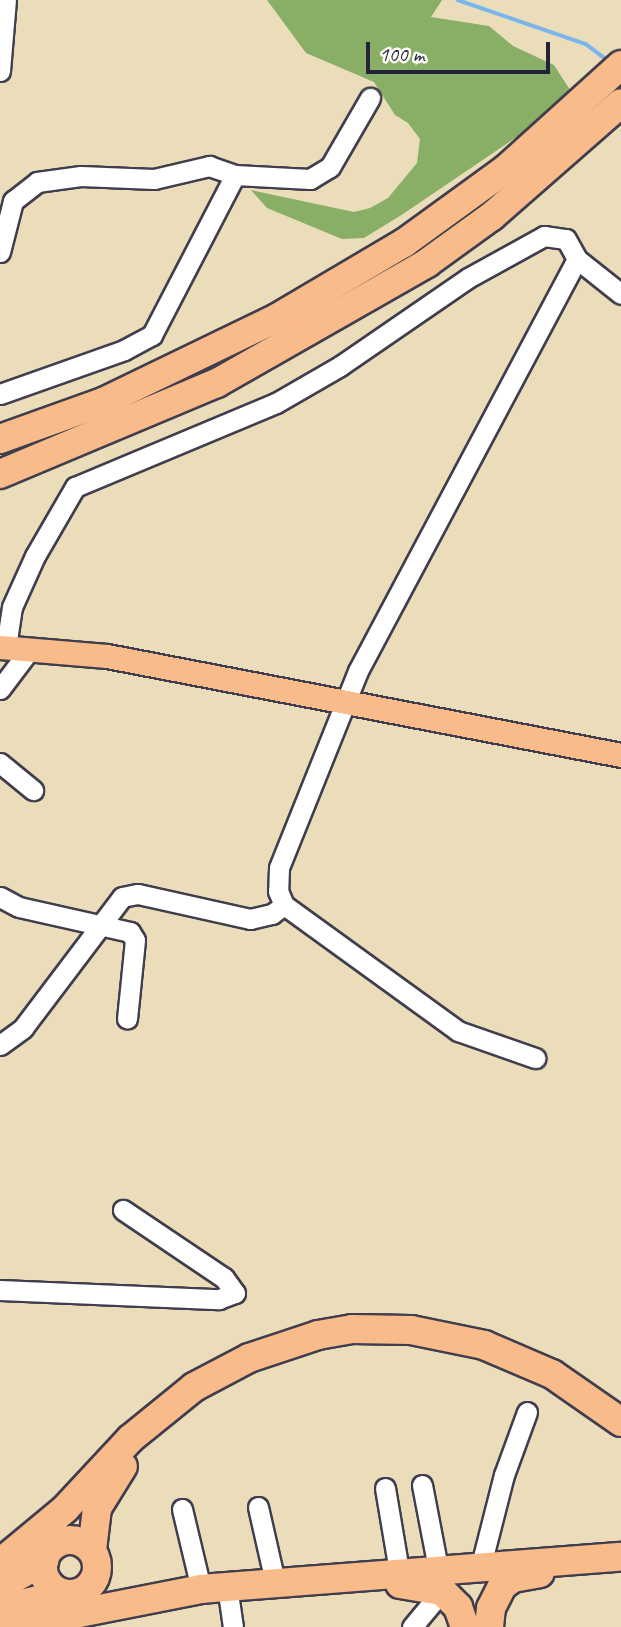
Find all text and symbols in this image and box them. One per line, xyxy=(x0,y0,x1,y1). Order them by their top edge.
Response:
scale bar xyxy=(369,28,553,72)
text: 100 m xyxy=(379,41,424,67)

